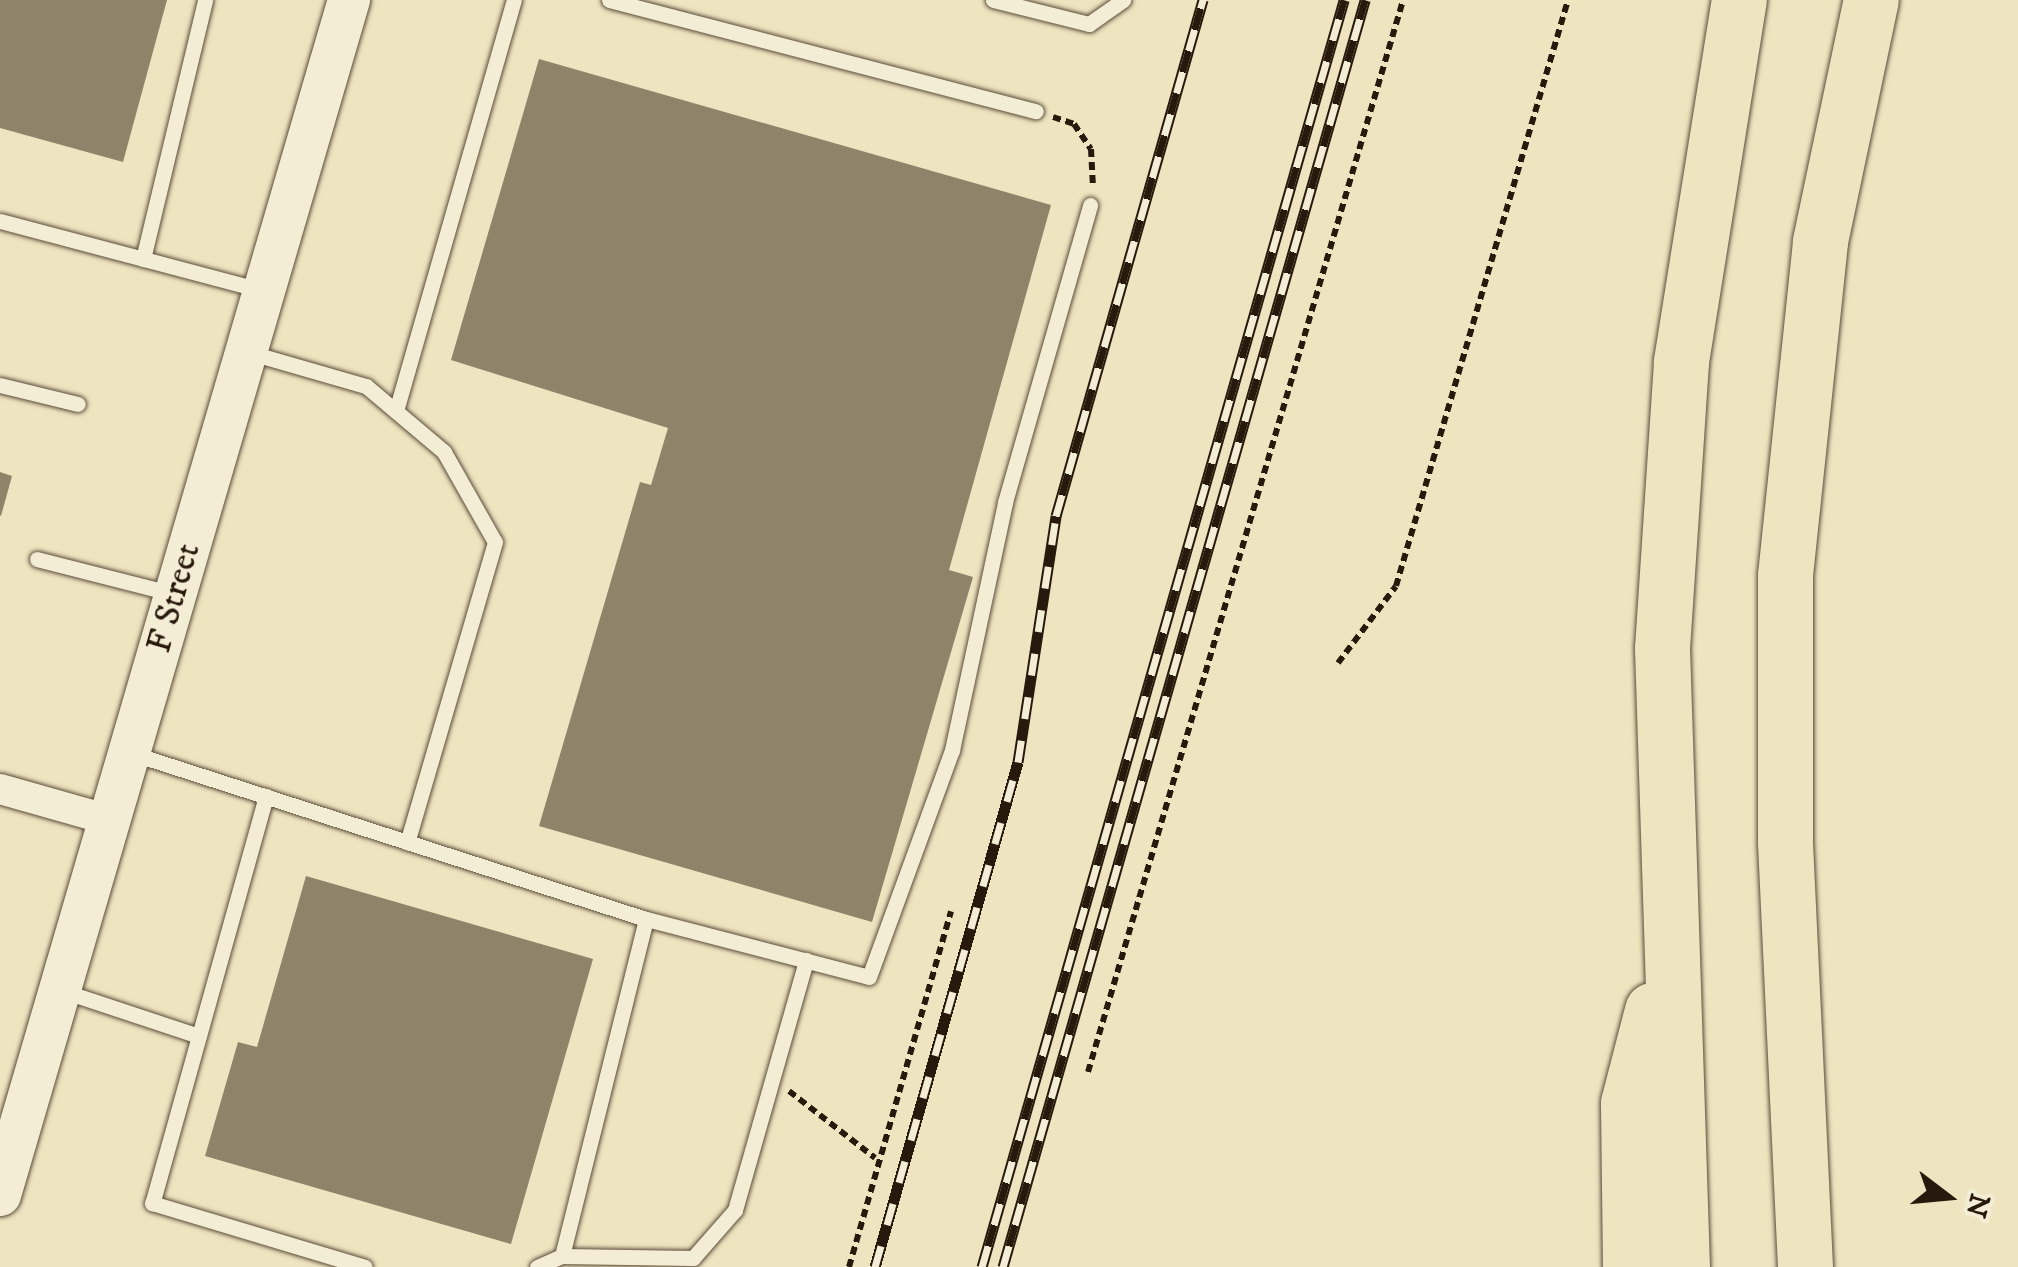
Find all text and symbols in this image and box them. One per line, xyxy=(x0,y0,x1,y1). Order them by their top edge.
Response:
street label: F Street xyxy=(138,539,210,657)
north arrow xyxy=(1898,1147,1998,1247)
text: N xyxy=(1957,1190,1997,1221)

